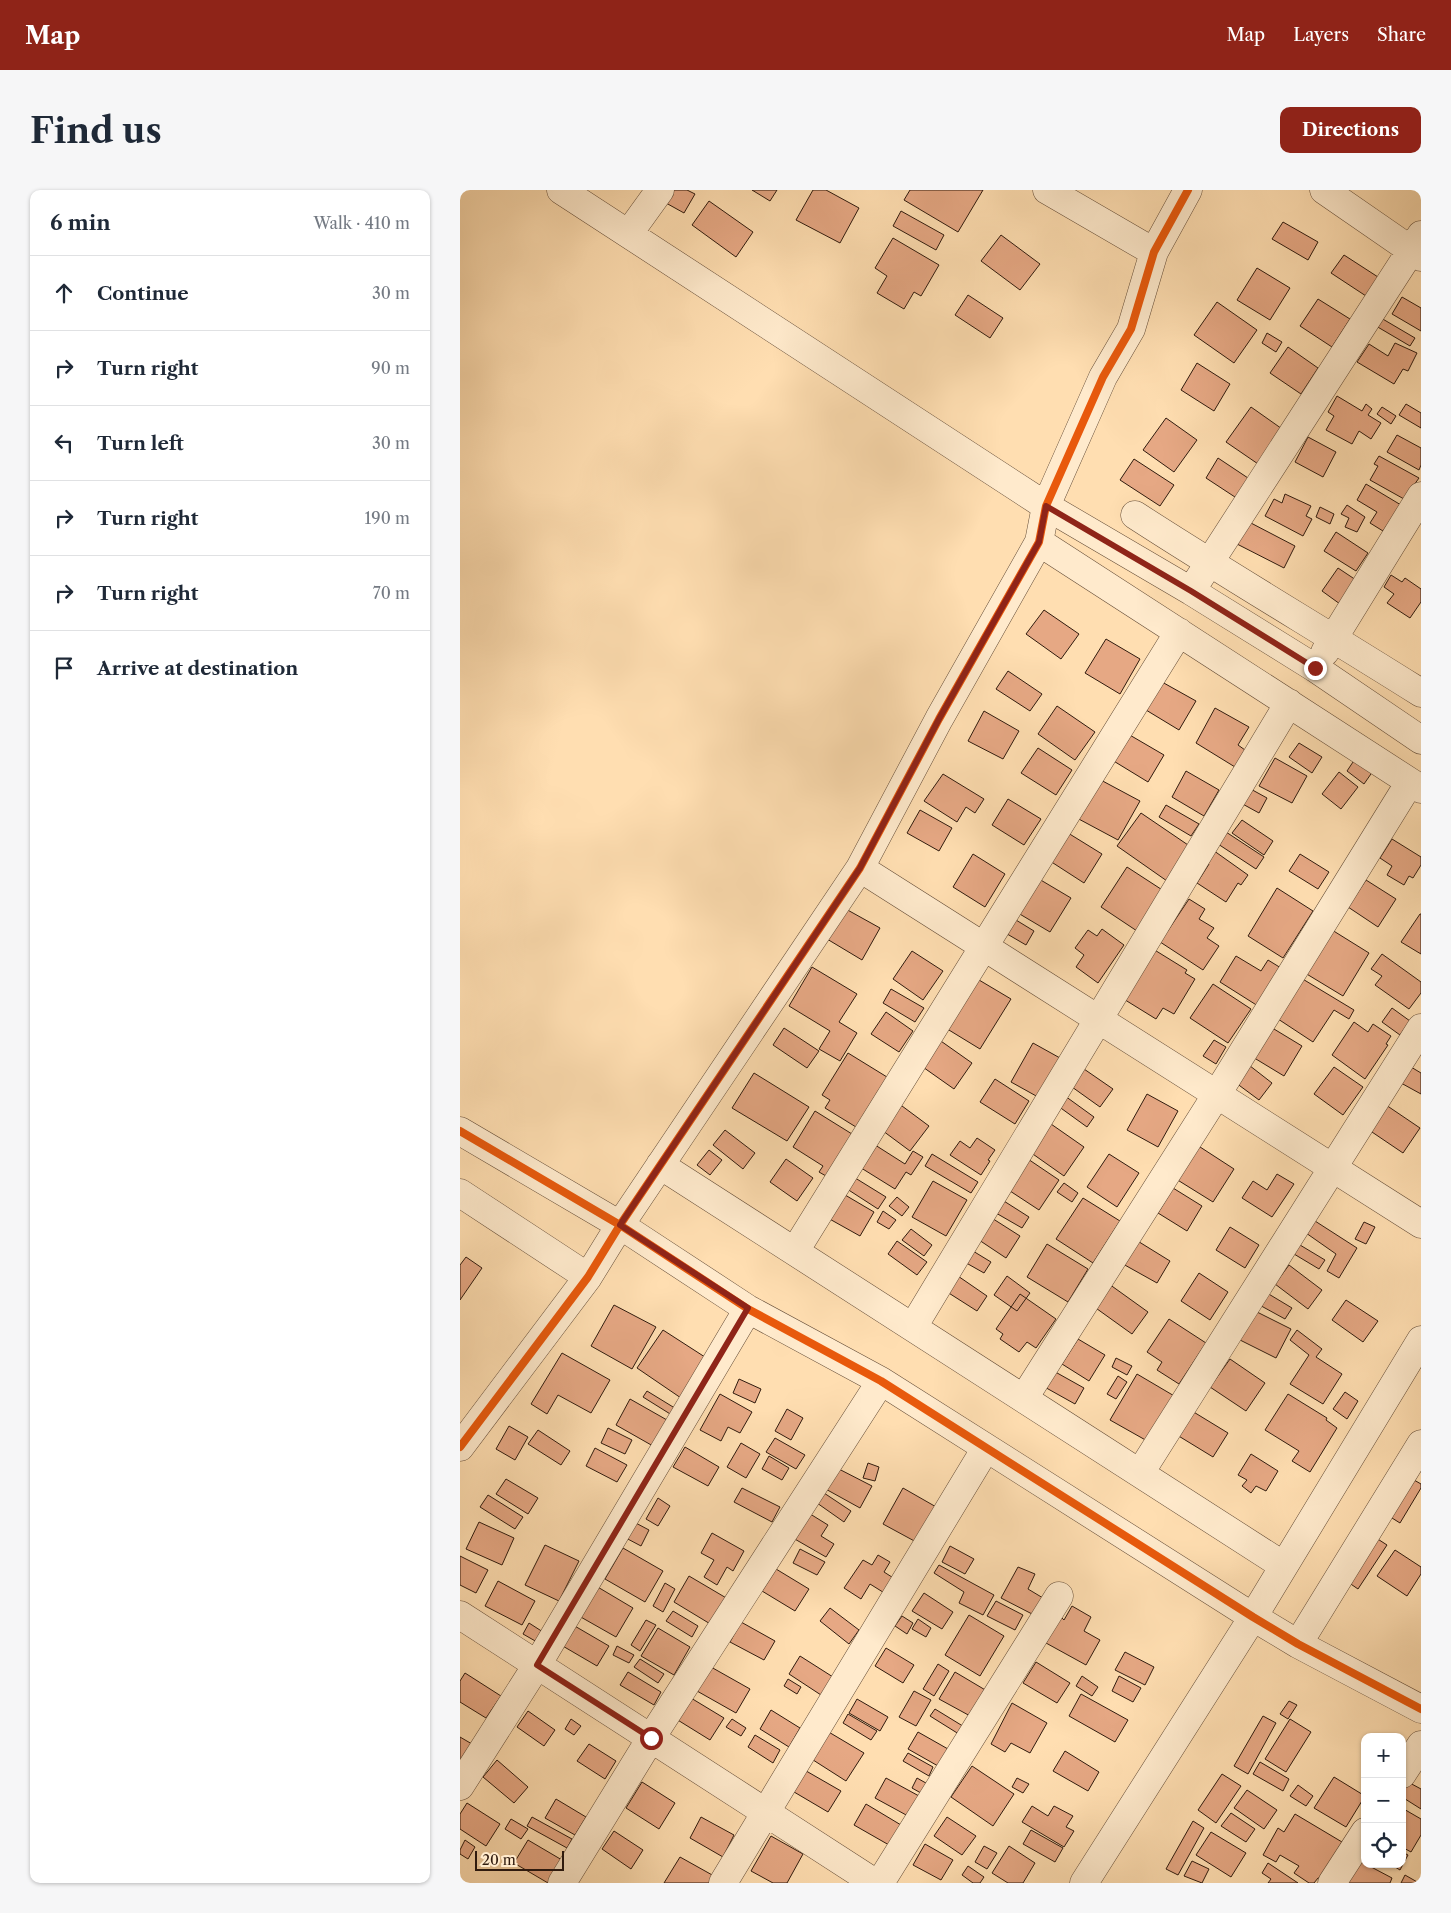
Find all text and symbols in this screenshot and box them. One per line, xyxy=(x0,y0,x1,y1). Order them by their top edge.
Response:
text: Map xyxy=(25,21,80,50)
text: Map xyxy=(1227,24,1265,46)
text: Layers xyxy=(1293,24,1349,46)
text: Share xyxy=(1377,24,1426,46)
button: Directions xyxy=(1280,107,1421,153)
text: Find us xyxy=(30,109,162,152)
text: 6 min xyxy=(50,210,111,235)
text: Walk · 410 m xyxy=(313,213,410,233)
icon: ahead xyxy=(50,279,78,307)
text: Continue xyxy=(97,282,189,305)
text: 30 m xyxy=(372,283,410,303)
icon: right xyxy=(50,354,78,382)
text: Turn right xyxy=(97,357,198,380)
text: 90 m xyxy=(371,358,410,378)
icon: left xyxy=(50,429,78,457)
text: Turn left xyxy=(97,432,184,455)
text: 30 m xyxy=(372,433,410,453)
icon: right xyxy=(50,504,78,532)
text: Turn right xyxy=(97,507,198,530)
text: 190 m xyxy=(365,508,410,528)
icon: right xyxy=(50,579,78,607)
text: Turn right xyxy=(97,582,198,605)
text: 70 m xyxy=(373,583,410,603)
icon: arrive xyxy=(50,654,78,682)
text: Arrive at destination xyxy=(97,657,298,680)
route end xyxy=(1304,657,1327,680)
route start xyxy=(640,1727,663,1750)
map controls xyxy=(1361,1733,1406,1868)
button: + xyxy=(1361,1733,1406,1778)
button: − xyxy=(1361,1778,1406,1823)
button: locate xyxy=(1361,1823,1406,1868)
scale bar xyxy=(475,1848,564,1871)
text: 20 m xyxy=(482,1851,516,1869)

